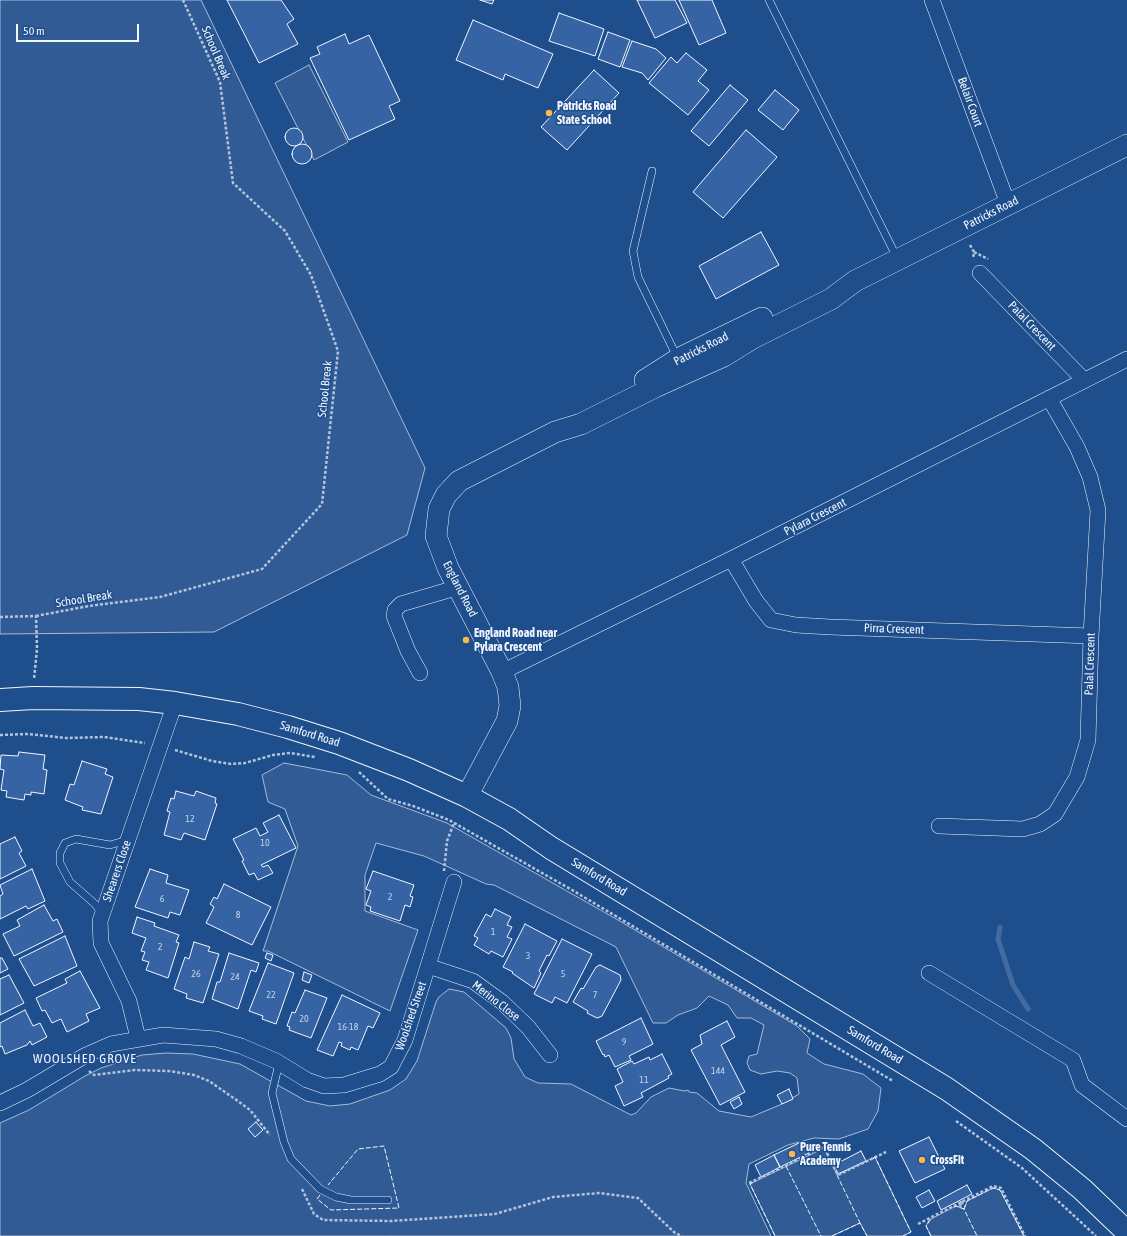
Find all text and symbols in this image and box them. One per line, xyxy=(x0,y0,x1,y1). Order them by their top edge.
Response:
scale bar xyxy=(18,16,141,42)
text: 50 m xyxy=(23,24,45,38)
street label: School Break xyxy=(198,24,234,82)
street label: Belair Court xyxy=(954,75,986,129)
place label: Patricks Road State School xyxy=(557,99,616,127)
marker: Patricks Road State School xyxy=(544,108,554,118)
street label: Patricks Road xyxy=(961,193,1021,233)
street label: Palal Crescent xyxy=(1005,298,1059,354)
street label: Patricks Road xyxy=(671,329,731,369)
street label: School Break xyxy=(315,360,335,418)
street label: Pylara Crescent xyxy=(781,495,849,539)
street label: England Road xyxy=(440,559,480,619)
street label: School Break xyxy=(55,587,113,611)
street label: Pirra Crescent xyxy=(864,621,924,637)
place label: England Road near Pylara Crescent xyxy=(474,626,557,654)
street label: Palal Crescent xyxy=(1082,632,1098,696)
marker: England Road near Pylara Crescent xyxy=(461,635,471,645)
street label: Samford Road xyxy=(278,718,342,750)
house number: 12 xyxy=(185,813,195,825)
house number: 10 xyxy=(260,837,270,849)
street label: Shearers Close xyxy=(100,838,134,904)
street label: Samford Road xyxy=(569,855,629,899)
house number: 2 xyxy=(388,891,392,903)
house number: 6 xyxy=(160,893,164,905)
house number: 8 xyxy=(236,909,240,921)
house number: 1 xyxy=(491,926,495,938)
house number: 2 xyxy=(158,941,162,953)
house number: 3 xyxy=(526,950,530,962)
house number: 26 xyxy=(191,968,201,980)
house number: 5 xyxy=(561,968,565,980)
house number: 24 xyxy=(230,971,240,983)
street label: Merino Close xyxy=(469,978,523,1024)
street label: Woolshed Street xyxy=(392,980,430,1052)
house number: 22 xyxy=(266,989,276,1001)
house number: 7 xyxy=(593,989,597,1001)
house number: 20 xyxy=(299,1013,309,1025)
house number: 16-18 xyxy=(338,1021,358,1033)
street label: Samford Road xyxy=(845,1023,905,1067)
house number: 9 xyxy=(622,1036,626,1048)
district label: WOOLSHED GROVE xyxy=(33,1051,137,1067)
house number: 144 xyxy=(711,1065,725,1077)
house number: 11 xyxy=(639,1074,649,1086)
place label: Pure Tennis Academy xyxy=(800,1140,851,1168)
marker: Pure Tennis Academy xyxy=(787,1149,797,1159)
place label: CrossFit xyxy=(930,1153,964,1167)
marker: CrossFit xyxy=(917,1155,927,1165)

